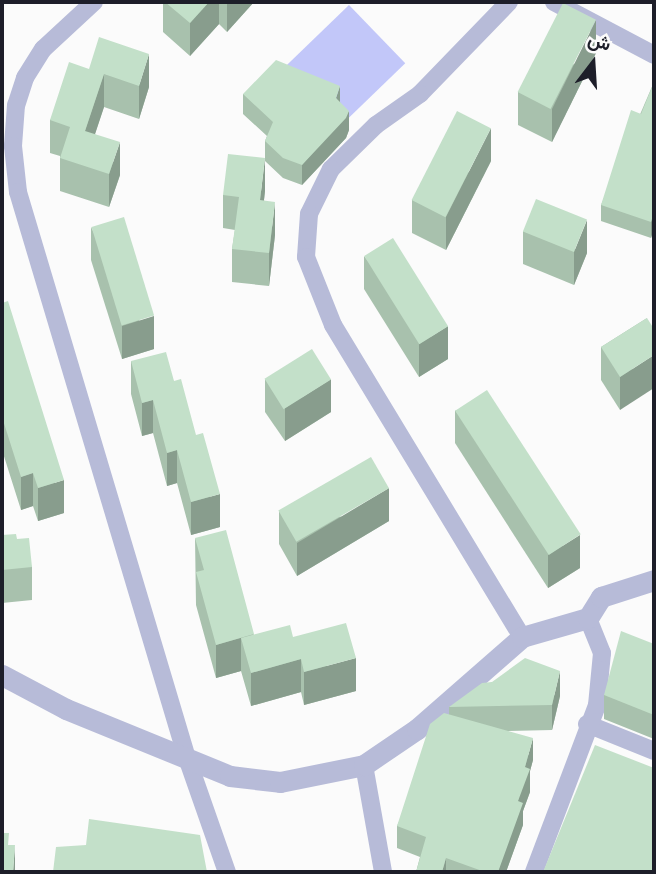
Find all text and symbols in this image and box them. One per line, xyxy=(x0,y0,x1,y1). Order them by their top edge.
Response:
text: ش xyxy=(584,26,614,59)
north arrow xyxy=(558,28,628,98)

